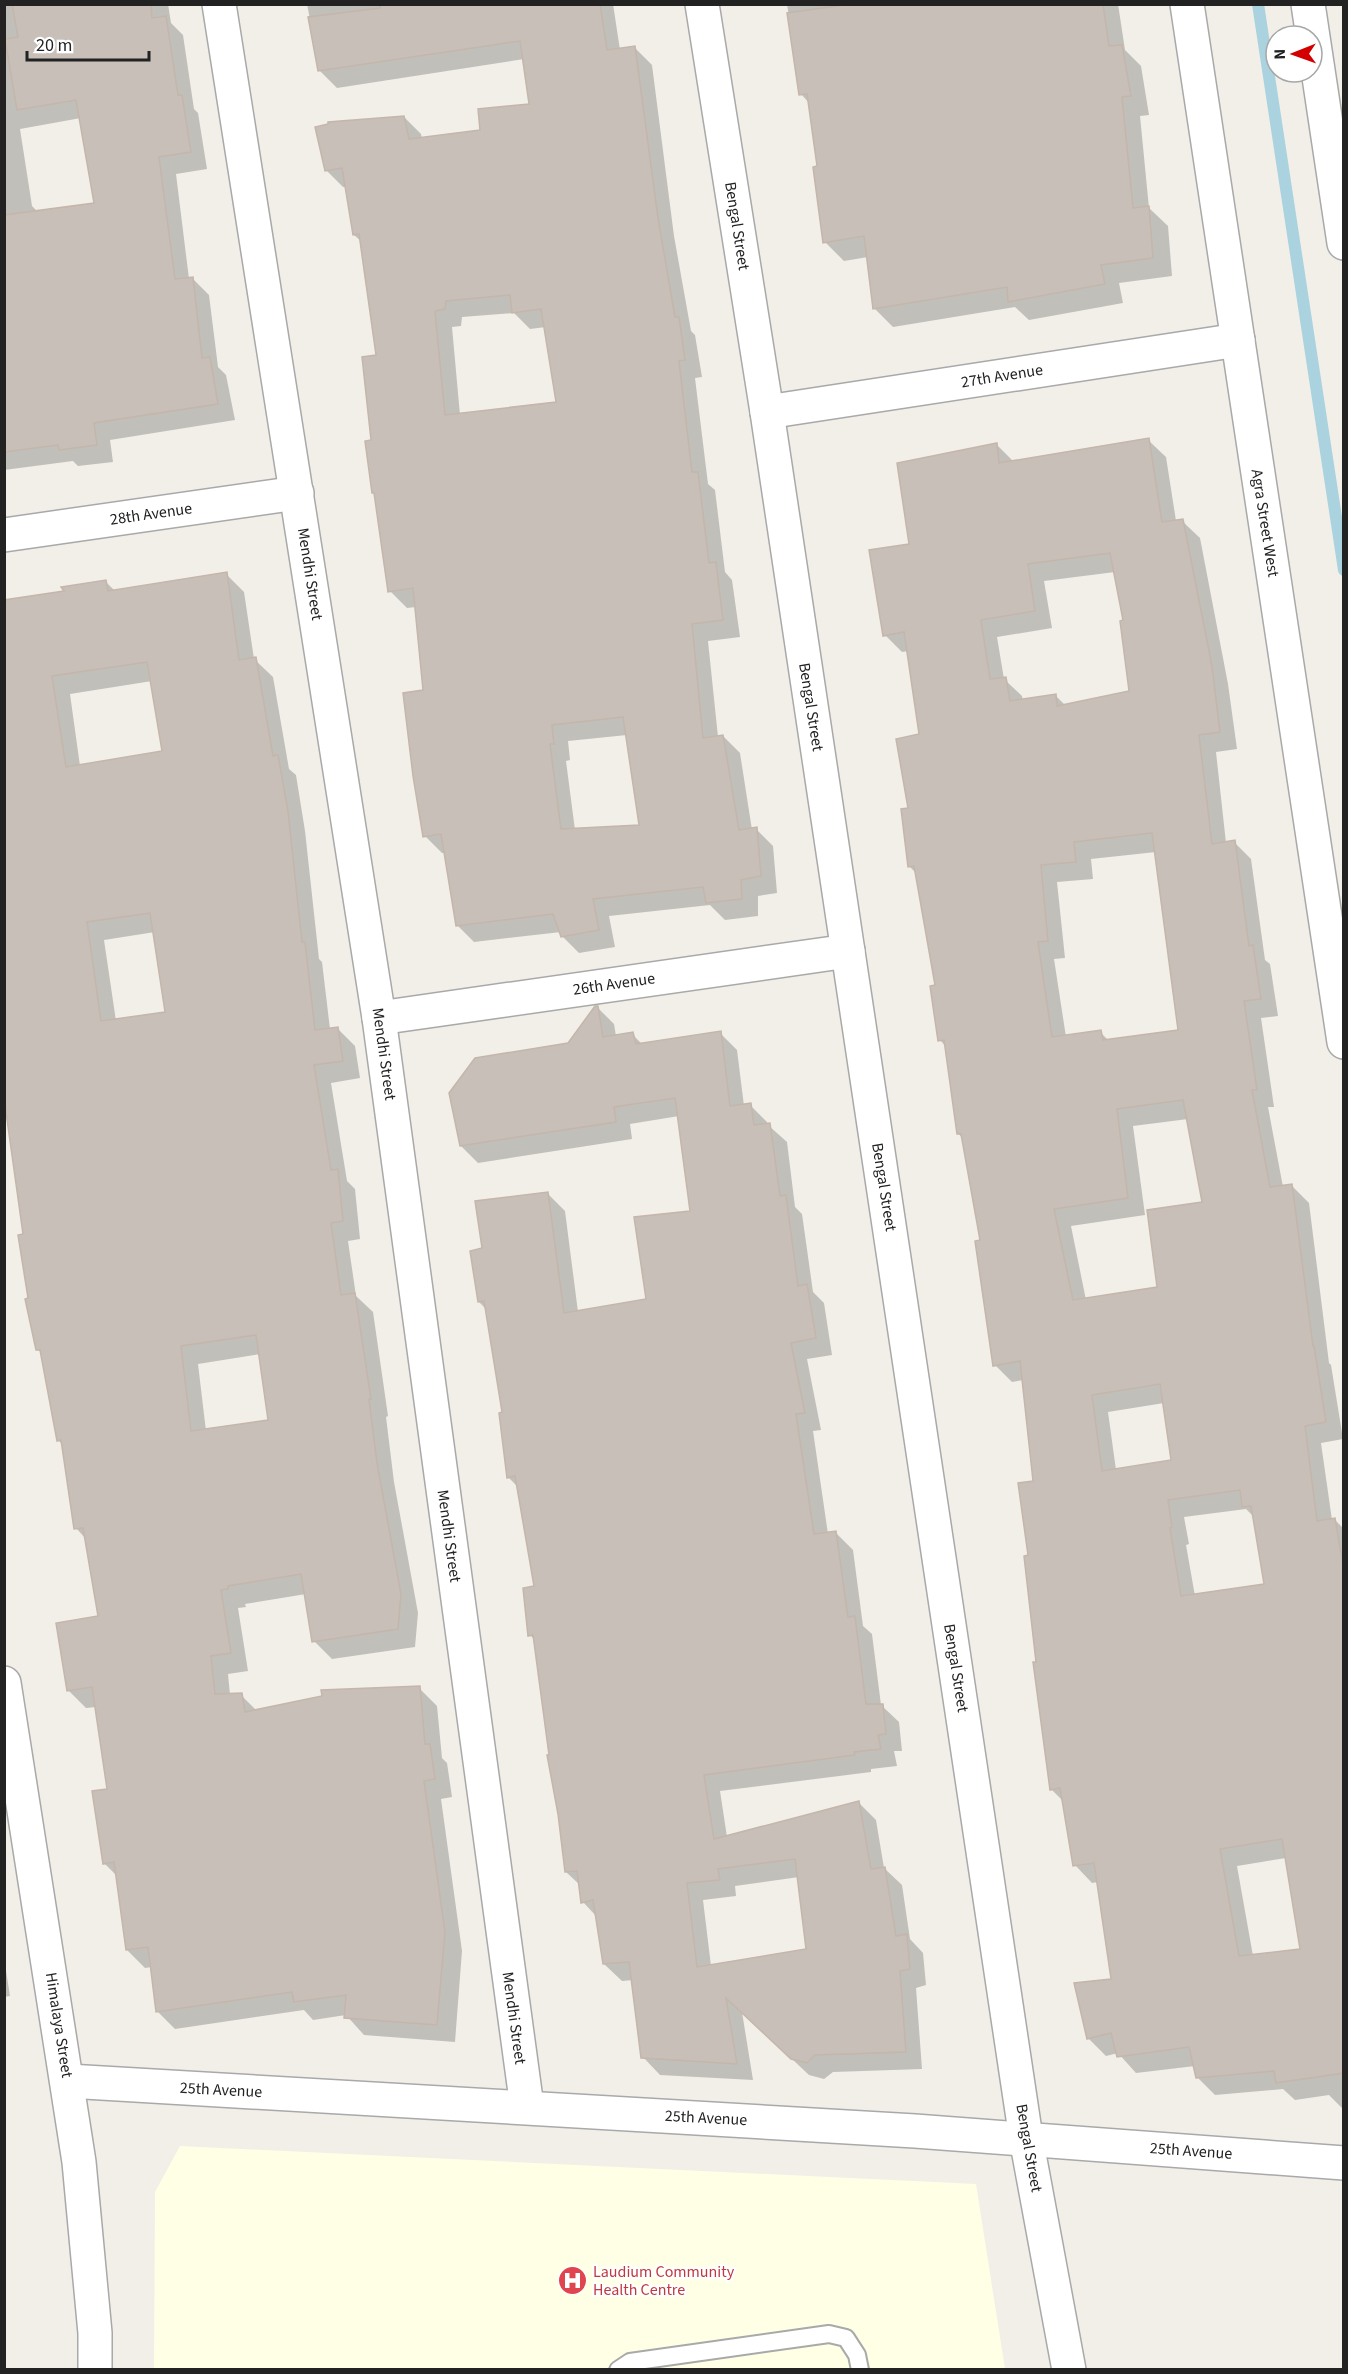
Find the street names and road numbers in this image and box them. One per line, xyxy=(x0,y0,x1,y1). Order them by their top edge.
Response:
street label: Bengal Street xyxy=(719,180,755,272)
street label: 27th Avenue xyxy=(960,359,1045,393)
street label: Agra Street West xyxy=(1246,468,1284,579)
street label: 28th Avenue xyxy=(109,497,193,531)
street label: Mendhi Street xyxy=(292,526,328,622)
street label: Bengal Street xyxy=(793,661,829,753)
street label: 26th Avenue xyxy=(572,967,656,1001)
street label: Mendhi Street xyxy=(367,1006,401,1102)
street label: Bengal Street xyxy=(866,1141,902,1233)
street label: Mendhi Street xyxy=(432,1488,466,1584)
street label: Bengal Street xyxy=(938,1622,974,1714)
street label: Mendhi Street xyxy=(497,1970,531,2066)
street label: Himalaya Street xyxy=(40,1971,78,2080)
street label: 25th Avenue xyxy=(179,2077,263,2103)
street label: Bengal Street xyxy=(1010,2102,1048,2194)
street label: 25th Avenue xyxy=(664,2105,748,2131)
street label: 25th Avenue xyxy=(1149,2137,1233,2165)

